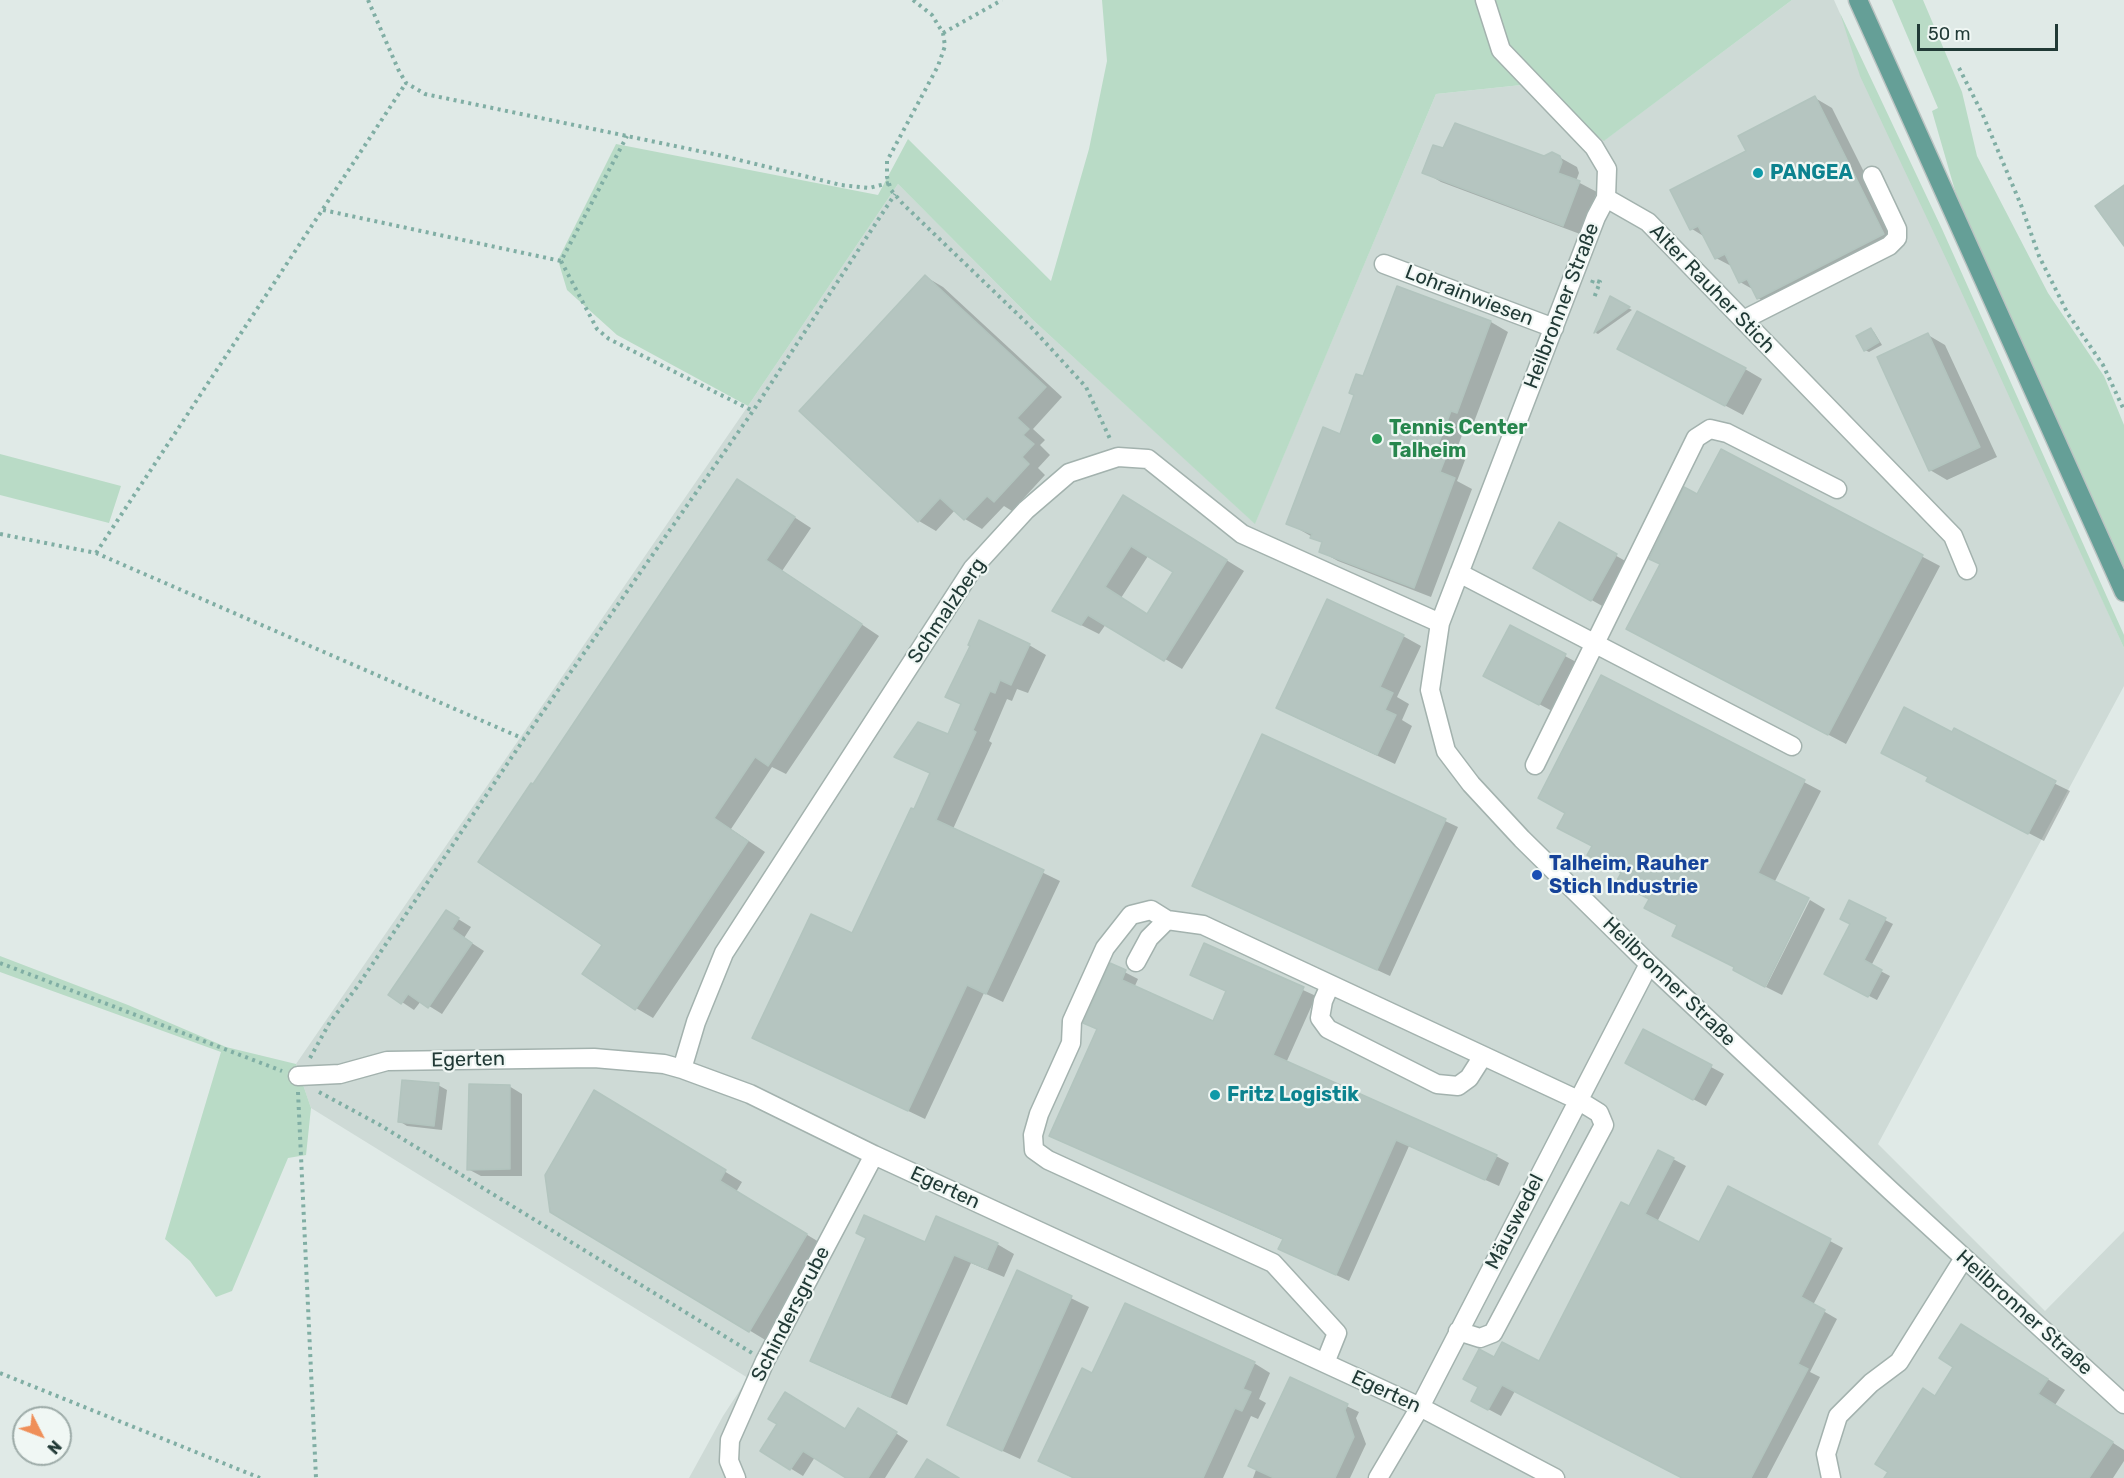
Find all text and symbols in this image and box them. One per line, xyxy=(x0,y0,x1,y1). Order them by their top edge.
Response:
scale bar xyxy=(1920,12,2061,50)
text: 50 m xyxy=(1928,23,1971,45)
place label: PANGEA xyxy=(1770,161,1853,185)
marker: PANGEA xyxy=(1751,166,1765,180)
street label: Alter Rauher Stich xyxy=(1644,219,1780,359)
street label: Heilbronner Straße xyxy=(1519,220,1605,392)
street label: Lohrainwiesen xyxy=(1401,260,1537,332)
place label: Tennis Center Talheim xyxy=(1389,416,1527,463)
marker: Tennis Center Talheim xyxy=(1370,432,1384,446)
street label: Schmalzberg xyxy=(903,554,991,668)
place label: Talheim, Rauher Stich Industrie xyxy=(1549,852,1708,899)
marker: Talheim, Rauher Stich Industrie xyxy=(1530,868,1544,882)
street label: Heilbronner Straße xyxy=(1597,912,1741,1052)
street label: Egerten xyxy=(431,1047,505,1073)
place label: Fritz Logistik xyxy=(1227,1083,1359,1107)
marker: Fritz Logistik xyxy=(1208,1088,1222,1102)
street label: Egerten xyxy=(906,1162,984,1214)
street label: Mäuswedel xyxy=(1481,1170,1549,1274)
street label: Schindersgrube xyxy=(747,1243,835,1385)
street label: Heilbronner Straße xyxy=(1951,1245,2097,1381)
street label: Egerten xyxy=(1347,1366,1425,1418)
north arrow xyxy=(12,1406,72,1466)
text: N xyxy=(43,1436,65,1458)

